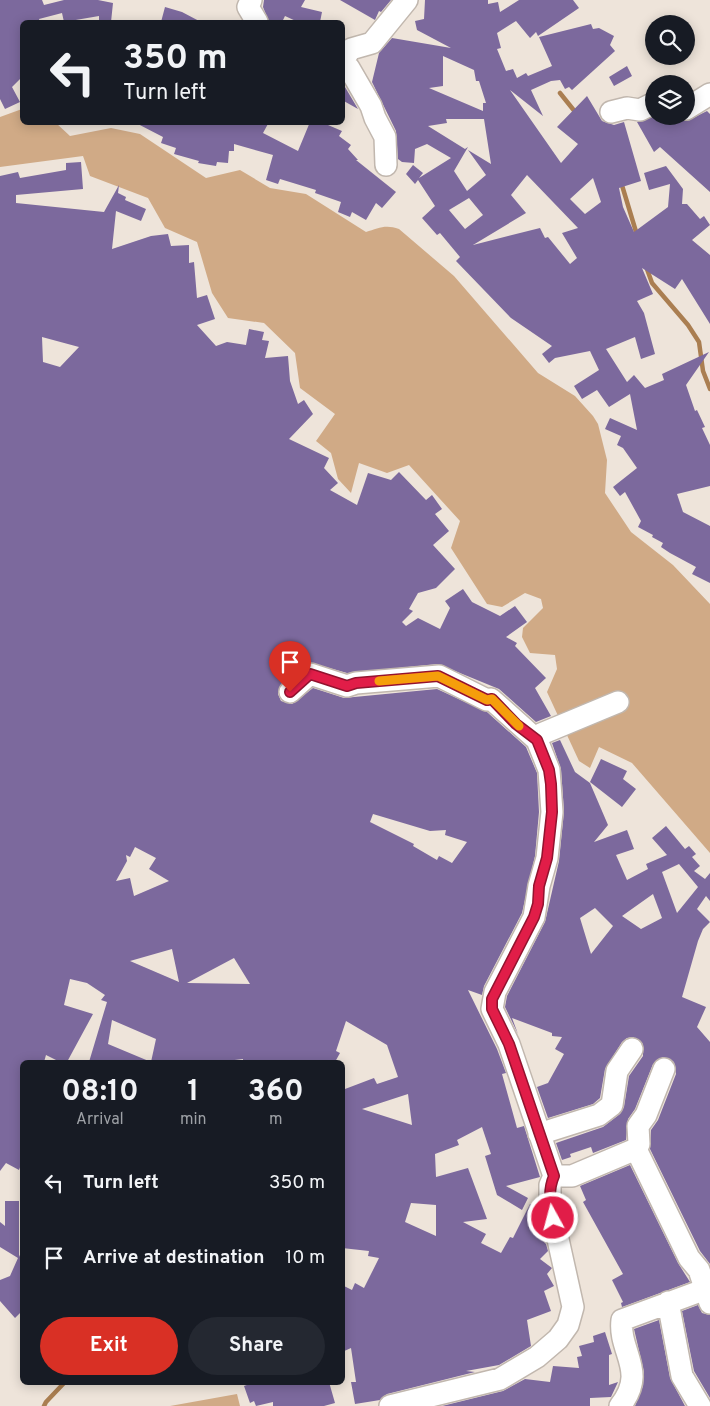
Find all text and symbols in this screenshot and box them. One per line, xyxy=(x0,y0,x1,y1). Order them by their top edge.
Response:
map controls xyxy=(645,15,695,125)
button: search xyxy=(645,15,695,65)
text: 350 m xyxy=(123,37,228,81)
icon: left xyxy=(40,40,105,105)
button: layers xyxy=(645,75,695,125)
text: Turn left xyxy=(123,80,206,107)
pin xyxy=(269,641,311,692)
icon: arrive xyxy=(276,648,304,676)
text: 08:10 xyxy=(61,1074,139,1111)
text: 1 xyxy=(187,1074,199,1111)
text: 360 xyxy=(248,1074,304,1111)
text: Arrival xyxy=(76,1110,124,1130)
text: min xyxy=(180,1110,207,1130)
text: m xyxy=(269,1110,283,1130)
icon: left xyxy=(40,1169,68,1197)
text: Turn left xyxy=(83,1171,159,1195)
text: 350 m xyxy=(269,1171,325,1195)
position arrow xyxy=(526,1191,578,1243)
icon: arrive xyxy=(40,1244,68,1272)
text: Arrive at destination xyxy=(83,1246,264,1270)
text: 10 m xyxy=(285,1246,325,1270)
button: Exit xyxy=(40,1317,178,1375)
button: Share xyxy=(188,1317,325,1375)

